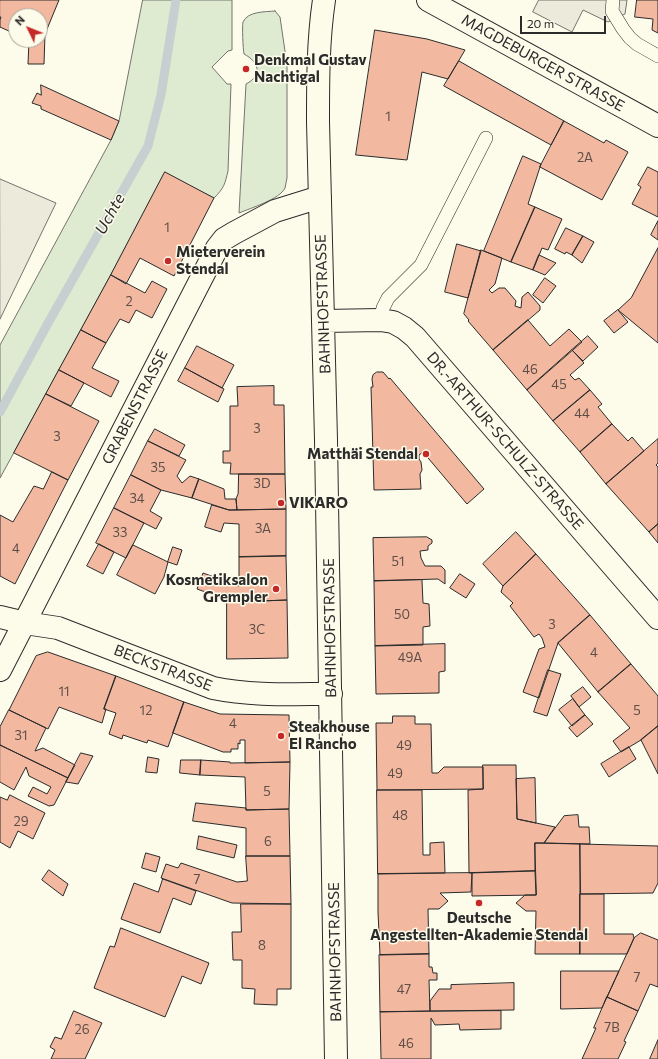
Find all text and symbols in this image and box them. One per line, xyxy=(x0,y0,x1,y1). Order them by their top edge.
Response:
north arrow xyxy=(8,8,48,48)
scale bar xyxy=(522,8,608,34)
street label: MAGDEBURGER STRASSE xyxy=(458,11,628,115)
text: N xyxy=(12,13,27,28)
text: 20 m xyxy=(527,16,554,30)
place label: Denkmal Gustav Nachtigal xyxy=(254,51,367,86)
marker: Denkmal Gustav Nachtigal xyxy=(241,64,251,74)
house number: 1 xyxy=(385,109,391,125)
house number: 2A xyxy=(577,150,593,166)
water label: Uchte xyxy=(91,190,129,238)
house number: 1 xyxy=(164,220,170,236)
street label: BAHNHOFSTRASSE xyxy=(312,234,334,374)
place label: Mieterverein Stendal xyxy=(176,243,265,278)
marker: Mieterverein Stendal xyxy=(163,256,173,266)
house number: 2 xyxy=(125,294,133,310)
street label: GRABENSTRASSE xyxy=(98,347,172,467)
street label: DR.-ARTHUR-SCHULZ-STRASSE xyxy=(423,348,587,534)
house number: 46 xyxy=(522,362,538,378)
house number: 45 xyxy=(551,377,567,393)
house number: 44 xyxy=(574,406,590,422)
house number: 3 xyxy=(253,421,261,437)
house number: 3 xyxy=(53,429,61,445)
place label: Matthäi Stendal xyxy=(307,445,418,463)
marker: Matthäi Stendal xyxy=(421,449,431,459)
house number: 35 xyxy=(151,460,165,476)
house number: 3D xyxy=(254,476,270,492)
house number: 34 xyxy=(129,491,145,507)
place label: VIKARO xyxy=(289,494,348,512)
marker: VIKARO xyxy=(276,498,286,508)
house number: 3A xyxy=(255,521,271,537)
house number: 33 xyxy=(113,525,127,541)
house number: 4 xyxy=(12,541,20,557)
house number: 51 xyxy=(391,554,405,570)
street label: BAHNHOFSTRASSE xyxy=(320,558,340,698)
place label: Kosmetiksalon Grempler xyxy=(166,571,268,606)
marker: Kosmetiksalon Grempler xyxy=(271,584,281,594)
house number: 50 xyxy=(394,607,410,623)
house number: 3 xyxy=(548,617,556,633)
house number: 3C xyxy=(249,622,265,638)
street label: BECKSTRASSE xyxy=(111,641,215,695)
house number: 4 xyxy=(590,645,598,661)
house number: 49A xyxy=(398,650,422,666)
house number: 11 xyxy=(58,684,70,700)
house number: 12 xyxy=(140,703,152,719)
house number: 5 xyxy=(633,703,641,719)
house number: 4 xyxy=(229,716,237,732)
place label: Steakhouse El Rancho xyxy=(289,718,370,753)
house number: 31 xyxy=(15,728,27,744)
marker: Steakhouse El Rancho xyxy=(276,731,286,741)
house number: 49 xyxy=(396,738,412,754)
house number: 49 xyxy=(387,766,403,782)
house number: 5 xyxy=(263,784,271,800)
house number: 48 xyxy=(392,808,408,824)
house number: 29 xyxy=(13,814,29,830)
house number: 6 xyxy=(264,834,272,850)
house number: 7 xyxy=(194,872,200,888)
street label: BAHNHOFSTRASSE xyxy=(325,882,345,1022)
marker: Deutsche Angestellten-Akademie Stendal xyxy=(474,898,484,908)
place label: Deutsche Angestellten-Akademie Stendal xyxy=(370,909,588,944)
house number: 8 xyxy=(258,938,266,954)
house number: 7 xyxy=(634,970,640,986)
house number: 47 xyxy=(397,982,411,998)
house number: 7B xyxy=(604,1020,620,1036)
house number: 26 xyxy=(74,1022,90,1038)
house number: 46 xyxy=(398,1036,414,1052)

